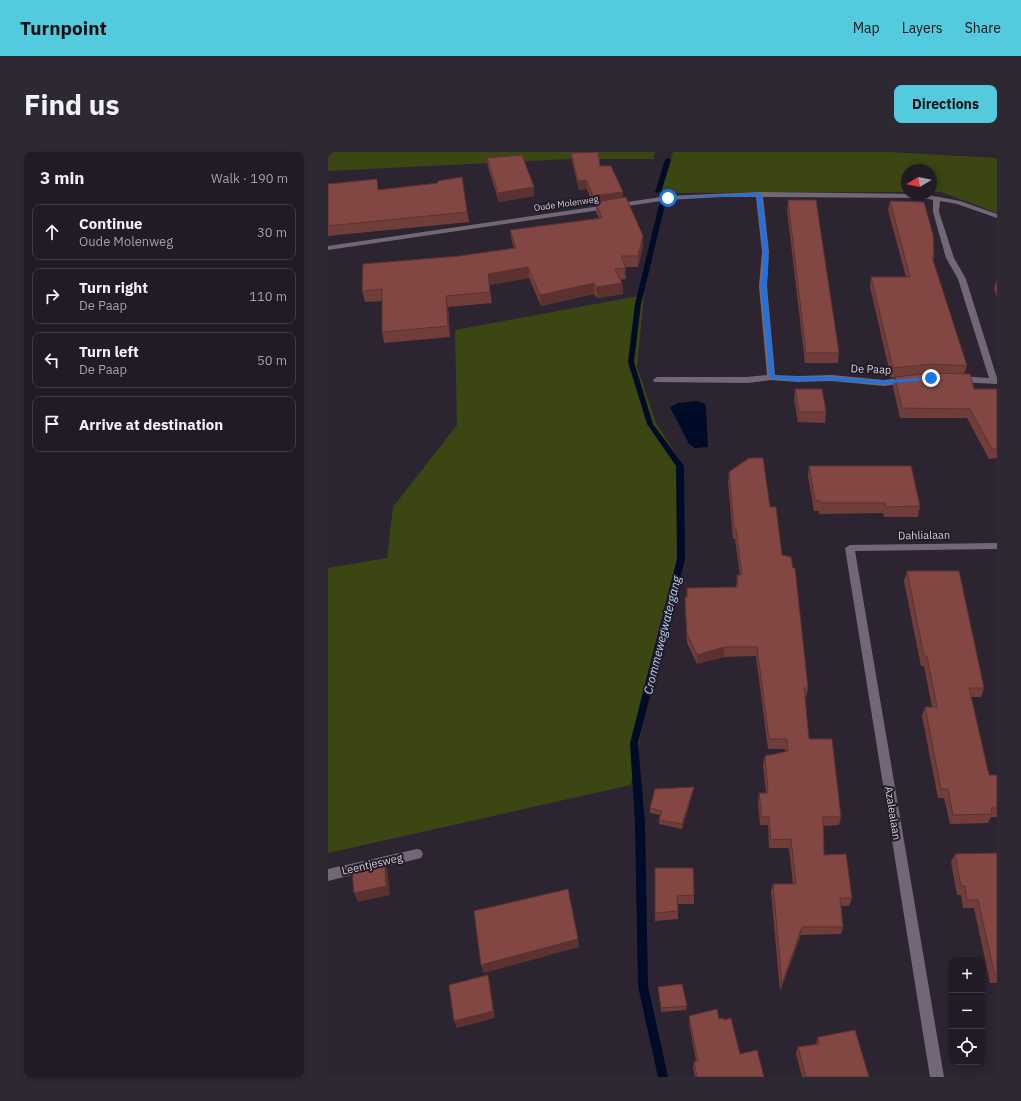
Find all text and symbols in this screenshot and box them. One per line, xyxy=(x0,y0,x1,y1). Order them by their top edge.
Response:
text: Turnpoint xyxy=(20,16,107,40)
text: Map xyxy=(853,19,880,37)
text: Layers xyxy=(902,19,943,37)
text: Share xyxy=(965,19,1001,37)
button: Directions xyxy=(894,85,997,123)
text: Find us xyxy=(24,86,120,123)
north arrow xyxy=(901,164,937,200)
text: 3 min xyxy=(40,167,84,189)
text: Walk · 190 m xyxy=(211,170,288,187)
route start xyxy=(659,189,677,207)
street label: Oude Molenweg xyxy=(533,193,599,213)
text: Continue xyxy=(79,214,143,233)
icon: ahead xyxy=(41,221,63,243)
text: 30 m xyxy=(257,224,287,241)
text: Oude Molenweg xyxy=(79,233,173,250)
text: Turn right xyxy=(79,278,148,297)
icon: right xyxy=(41,285,63,307)
text: 110 m xyxy=(249,288,287,305)
text: De Paap xyxy=(79,297,127,314)
text: Turn left xyxy=(79,342,139,361)
icon: left xyxy=(41,349,63,371)
text: 50 m xyxy=(257,352,287,369)
text: De Paap xyxy=(79,361,127,378)
street label: De Paap xyxy=(850,361,892,377)
route end xyxy=(922,369,940,387)
icon: arrive xyxy=(41,413,63,435)
text: Arrive at destination xyxy=(79,415,223,434)
street label: Dahlialaan xyxy=(898,528,950,542)
water label: Crommewegwatergang xyxy=(640,574,684,696)
street label: Azalealaan xyxy=(882,785,904,841)
street label: Leentjesweg xyxy=(340,850,404,878)
map controls xyxy=(949,957,985,1065)
button: + xyxy=(949,957,985,993)
button: − xyxy=(949,993,985,1029)
button: locate xyxy=(949,1029,985,1065)

